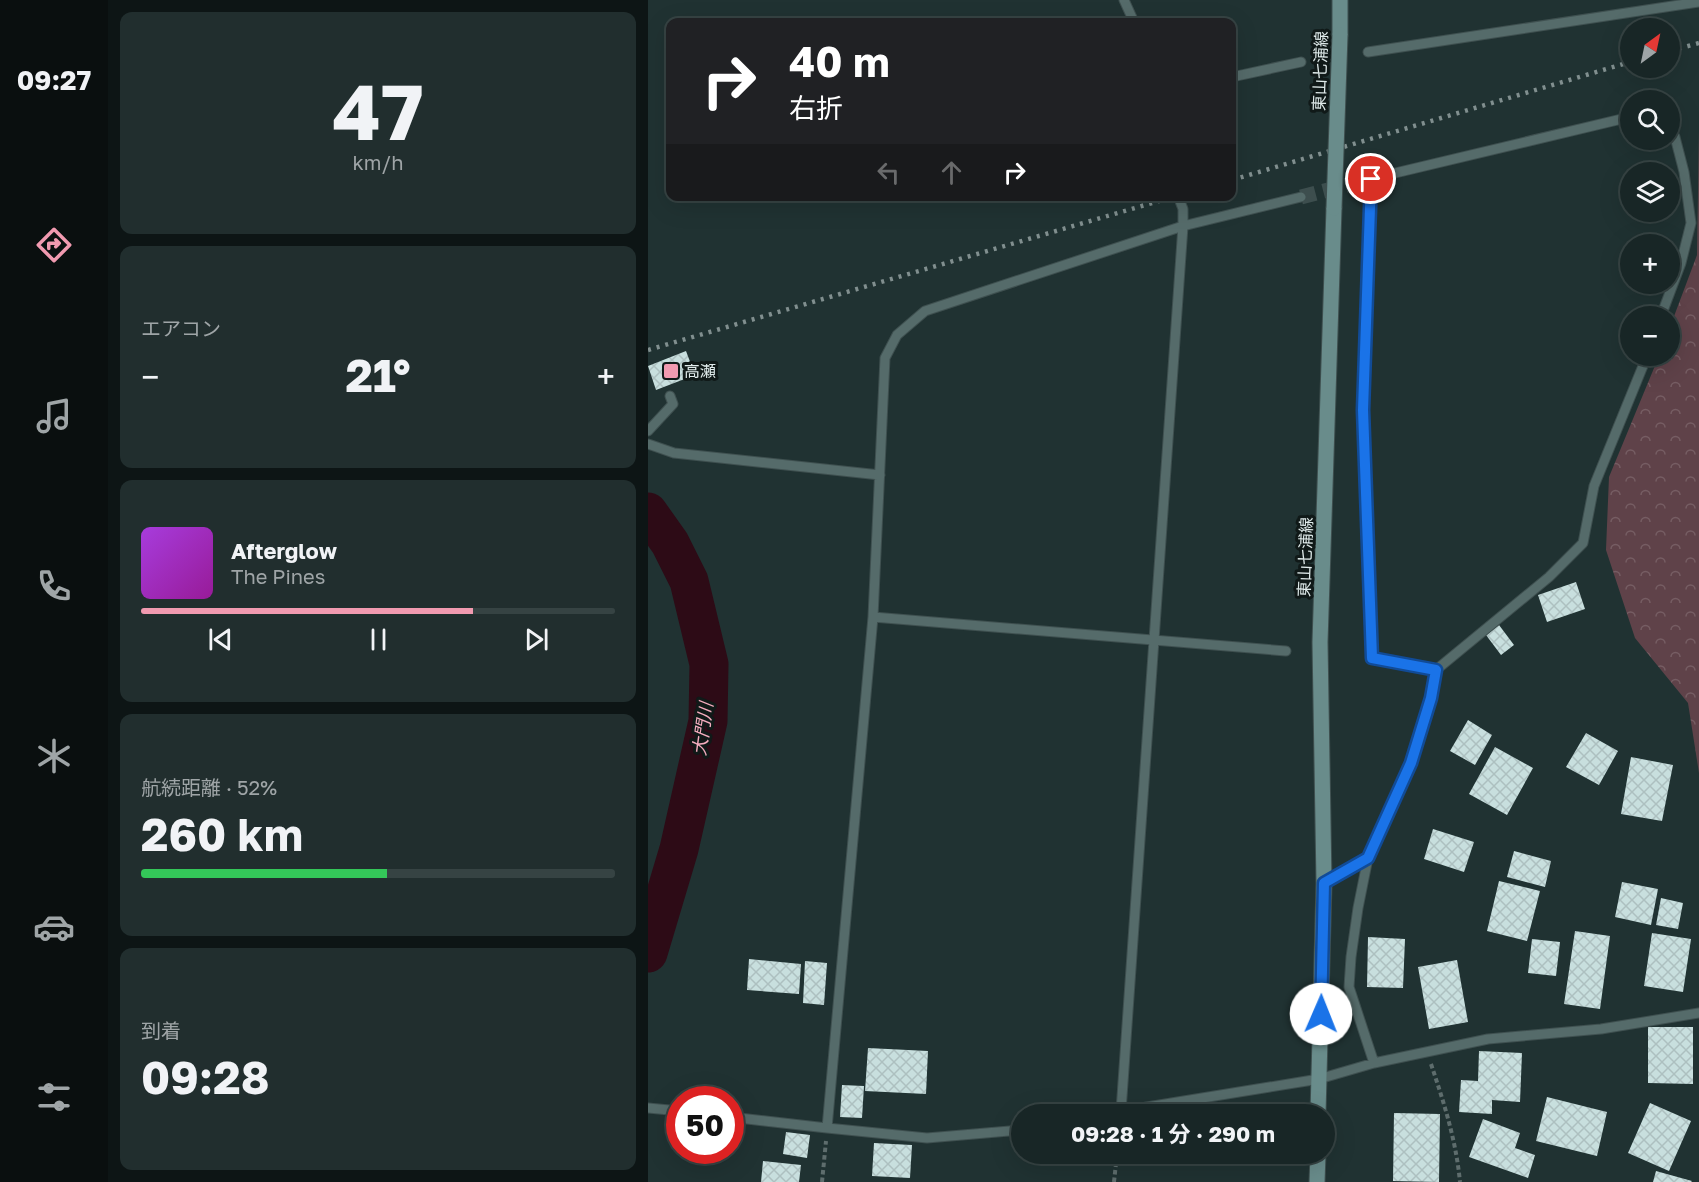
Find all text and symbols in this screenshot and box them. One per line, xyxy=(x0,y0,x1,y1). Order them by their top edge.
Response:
north arrow xyxy=(1620,18,1680,78)
map controls xyxy=(1620,18,1680,366)
street label: 東山七浦線 xyxy=(1309,31,1331,111)
text: 40 m xyxy=(789,36,890,86)
icon: right xyxy=(690,42,768,120)
text: 09:27 xyxy=(17,64,91,96)
text: 47 xyxy=(332,64,424,157)
button: search xyxy=(1620,90,1680,150)
text: 右折 xyxy=(789,92,843,124)
text: km/h xyxy=(353,150,403,174)
pin xyxy=(1345,153,1396,204)
icon: left xyxy=(872,156,905,189)
icon: ahead xyxy=(935,156,968,189)
icon: right xyxy=(998,156,1031,189)
icon: arrive xyxy=(1354,162,1387,195)
button: layers xyxy=(1620,162,1680,222)
icon: directions xyxy=(33,224,75,266)
button: + xyxy=(1620,234,1680,294)
button: − xyxy=(1620,306,1680,366)
text: エアコン xyxy=(141,316,221,340)
text: 21° xyxy=(345,348,411,402)
text: − xyxy=(141,357,159,396)
text: + xyxy=(597,357,615,396)
place label: 高瀬 xyxy=(684,361,716,381)
marker: 高瀬 xyxy=(662,362,680,380)
icon: music xyxy=(33,395,75,437)
street label: 東山七浦線 xyxy=(1294,517,1316,597)
text: Afterglow xyxy=(231,537,337,564)
text: The Pines xyxy=(231,564,325,588)
icon: phone xyxy=(33,565,75,607)
icon: previous xyxy=(204,623,237,656)
icon: pause xyxy=(362,623,395,656)
icon: next xyxy=(520,623,553,656)
water label: 大門川 xyxy=(687,699,717,757)
icon: climate xyxy=(33,735,75,777)
text: 航続距離 · 52% xyxy=(141,775,277,799)
text: 260 km xyxy=(141,807,303,861)
icon: car xyxy=(33,906,75,948)
position arrow xyxy=(1289,982,1353,1046)
text: 到着 xyxy=(141,1018,181,1042)
text: 09:28 xyxy=(141,1050,269,1104)
icon: filters xyxy=(33,1076,75,1118)
speed limit sign: 50 xyxy=(666,1086,744,1164)
text: 09:28 · 1 分 · 290 m xyxy=(1071,1120,1275,1147)

